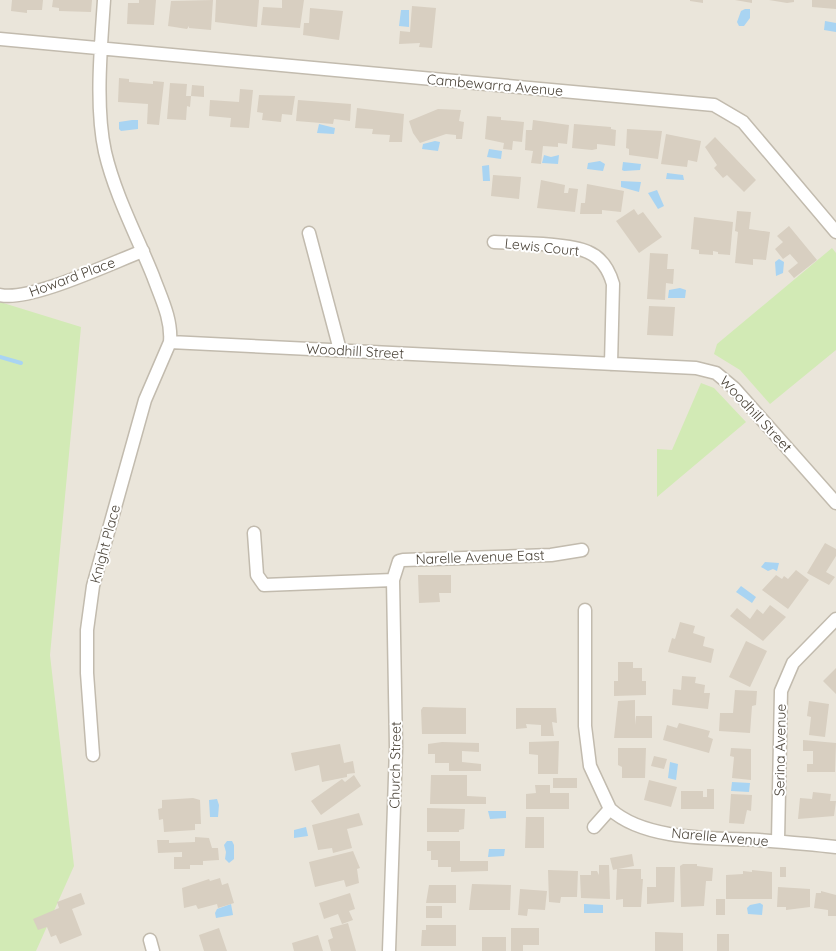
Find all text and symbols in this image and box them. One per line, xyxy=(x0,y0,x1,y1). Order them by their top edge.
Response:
street label: Cambewarra Avenue xyxy=(426,70,564,100)
street label: Lewis Court xyxy=(504,234,580,260)
street label: Howard Place xyxy=(27,253,118,301)
street label: Woodhill Street xyxy=(306,339,405,363)
street label: Woodhill Street xyxy=(716,372,796,456)
street label: Knight Place xyxy=(86,503,124,585)
street label: Narelle Avenue East xyxy=(415,546,545,568)
street label: Serina Avenue xyxy=(770,704,790,796)
street label: Church Street xyxy=(385,721,405,809)
street label: Narelle Avenue xyxy=(671,824,769,850)

